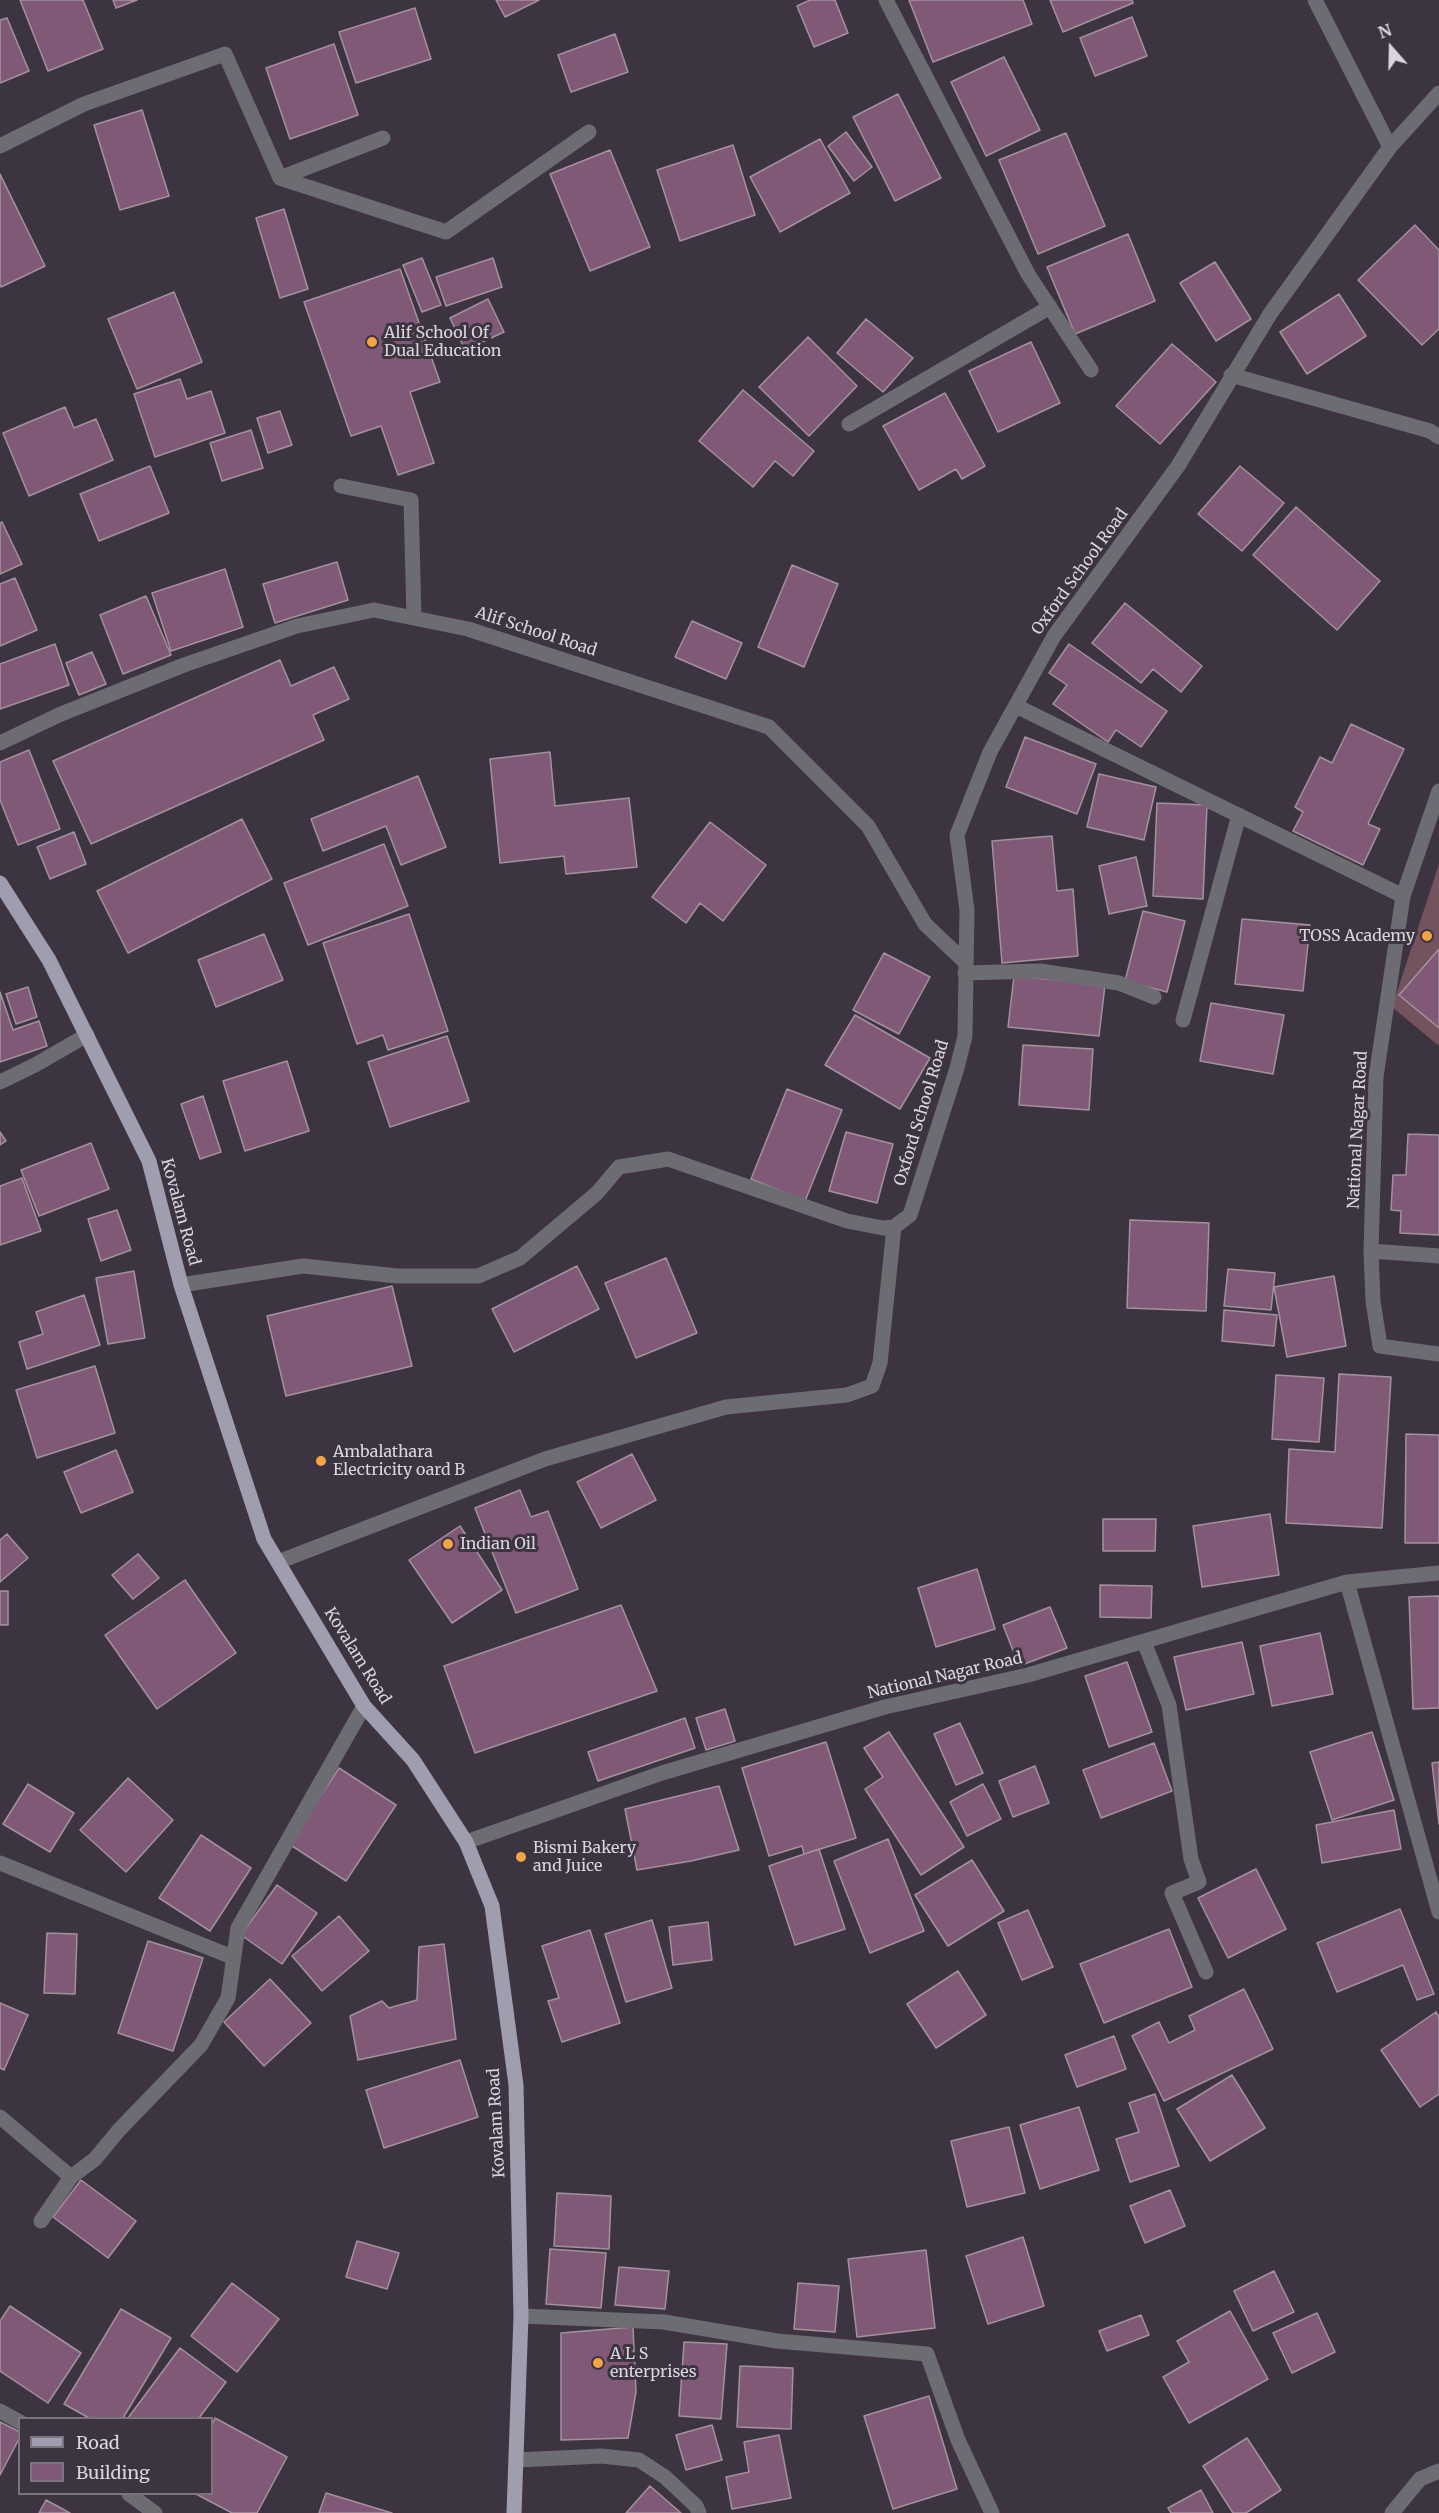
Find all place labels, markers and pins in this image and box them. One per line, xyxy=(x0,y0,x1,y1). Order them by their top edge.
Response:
place label: Alif School Of Dual Education xyxy=(384,323,501,361)
marker: Alif School Of Dual Education xyxy=(365,335,379,349)
place label: TOSS Academy xyxy=(1299,926,1415,946)
marker: TOSS Academy xyxy=(1420,929,1434,943)
place label: Ambalathara Electricity oard B xyxy=(333,1442,465,1480)
marker: Ambalathara Electricity oard B xyxy=(314,1454,328,1468)
place label: Indian Oil xyxy=(460,1534,536,1554)
marker: Indian Oil xyxy=(441,1537,455,1551)
place label: Bismi Bakery and Juice xyxy=(533,1838,636,1876)
marker: Bismi Bakery and Juice xyxy=(514,1850,528,1864)
place label: A L S enterprises xyxy=(610,2344,697,2382)
marker: A L S enterprises xyxy=(591,2356,605,2370)

